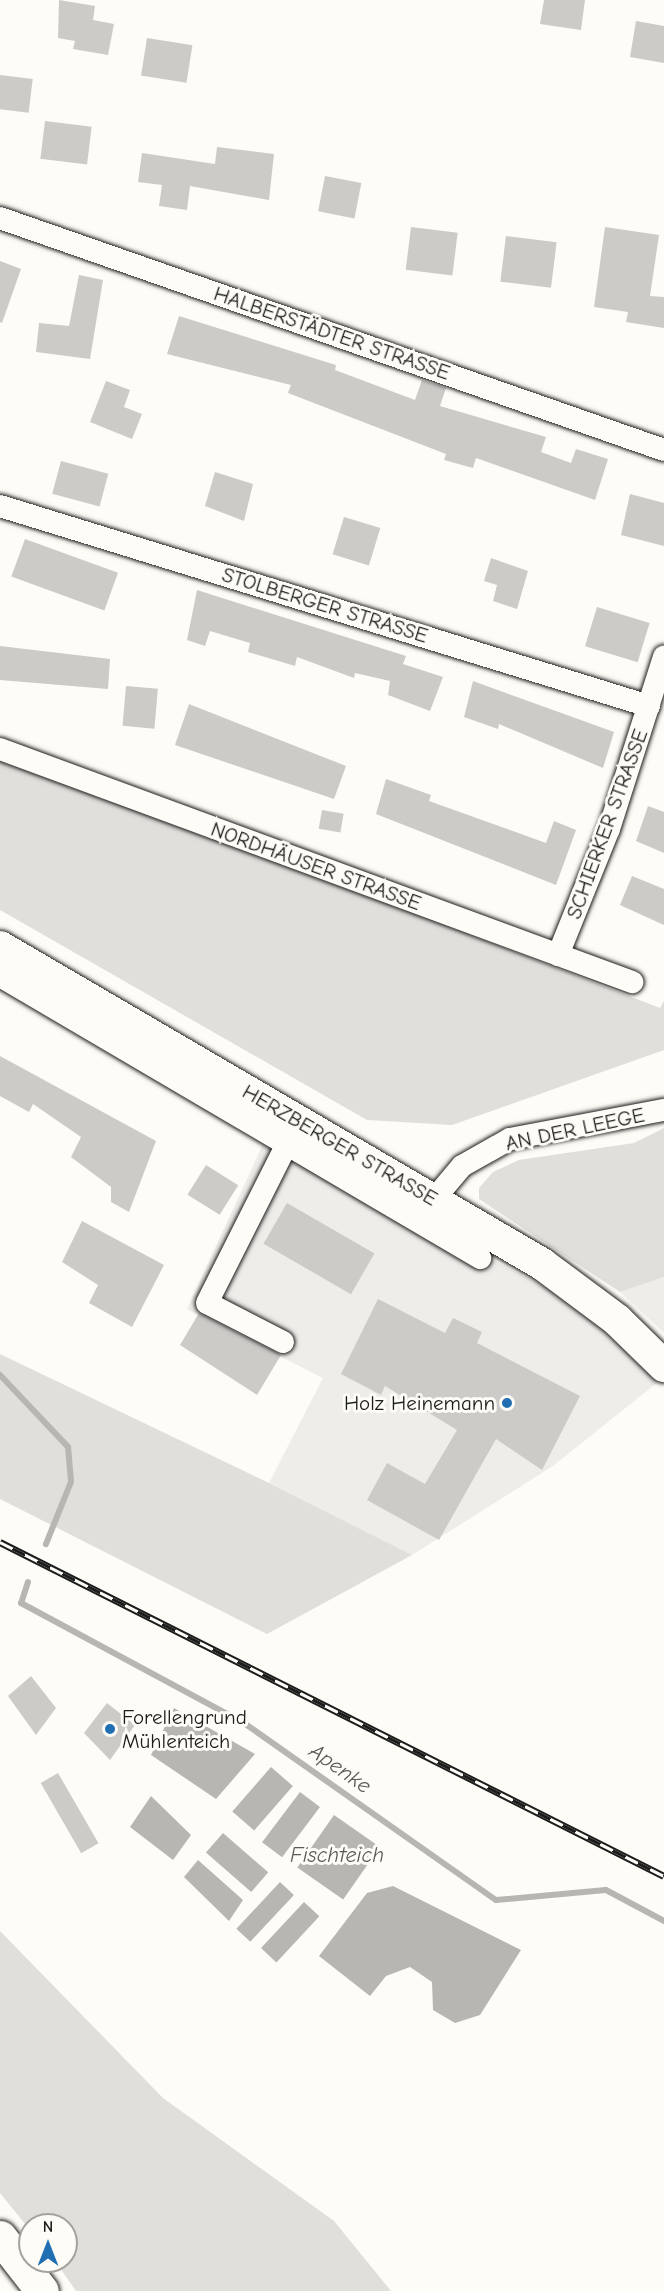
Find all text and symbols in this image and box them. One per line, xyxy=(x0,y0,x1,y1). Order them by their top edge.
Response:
street label: HALBERSTÄDTER STRASSE xyxy=(211,281,453,385)
street label: STOLBERGER STRASSE xyxy=(219,562,431,648)
street label: SCHIERKER STRASSE xyxy=(561,726,653,922)
street label: NORDHÄUSER STRASSE xyxy=(207,816,425,916)
street label: HERZBERGER STRASSE xyxy=(238,1079,442,1211)
street label: AN DER LEEGE xyxy=(503,1102,647,1156)
place label: Holz Heinemann xyxy=(344,1390,495,1416)
marker: Holz Heinemann xyxy=(500,1396,514,1410)
place label: Forellengrund Mühlenteich xyxy=(122,1704,247,1754)
marker: Forellengrund Mühlenteich xyxy=(103,1722,117,1736)
water label: Apenke xyxy=(304,1738,376,1800)
water label: Fischteich xyxy=(290,1843,384,1869)
north arrow xyxy=(18,2213,78,2273)
text: N xyxy=(43,2218,53,2236)

